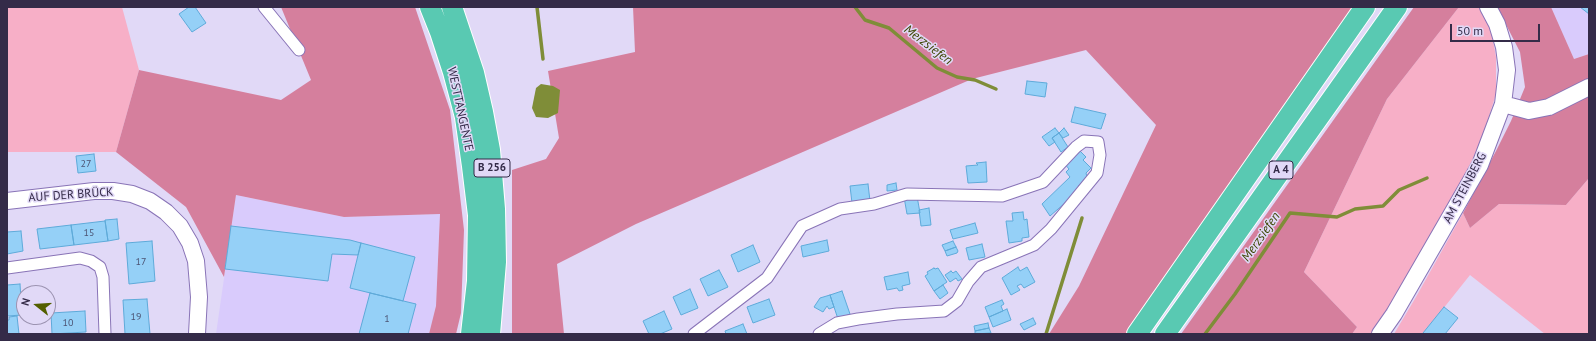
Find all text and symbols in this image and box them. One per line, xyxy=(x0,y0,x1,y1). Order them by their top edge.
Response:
scale bar xyxy=(1452,16,1542,42)
water label: Merzsiefen xyxy=(901,22,955,68)
text: 50 m xyxy=(1457,23,1483,38)
street label: WESTTANGENTE xyxy=(444,66,476,152)
street label: AM STEINBERG xyxy=(1440,150,1490,226)
house number: 27 xyxy=(81,158,91,170)
road number: B 256 xyxy=(474,159,510,177)
road number: A 4 xyxy=(1269,161,1293,179)
street label: AUF DER BRÜCK xyxy=(28,185,114,205)
water label: Merzsiefen xyxy=(1238,209,1284,265)
house number: 15 xyxy=(84,227,94,239)
house number: 17 xyxy=(136,256,146,268)
north arrow xyxy=(16,285,56,325)
text: N xyxy=(18,296,33,307)
house number: 19 xyxy=(131,311,141,323)
house number: 1 xyxy=(384,313,390,325)
house number: 10 xyxy=(63,317,73,329)

